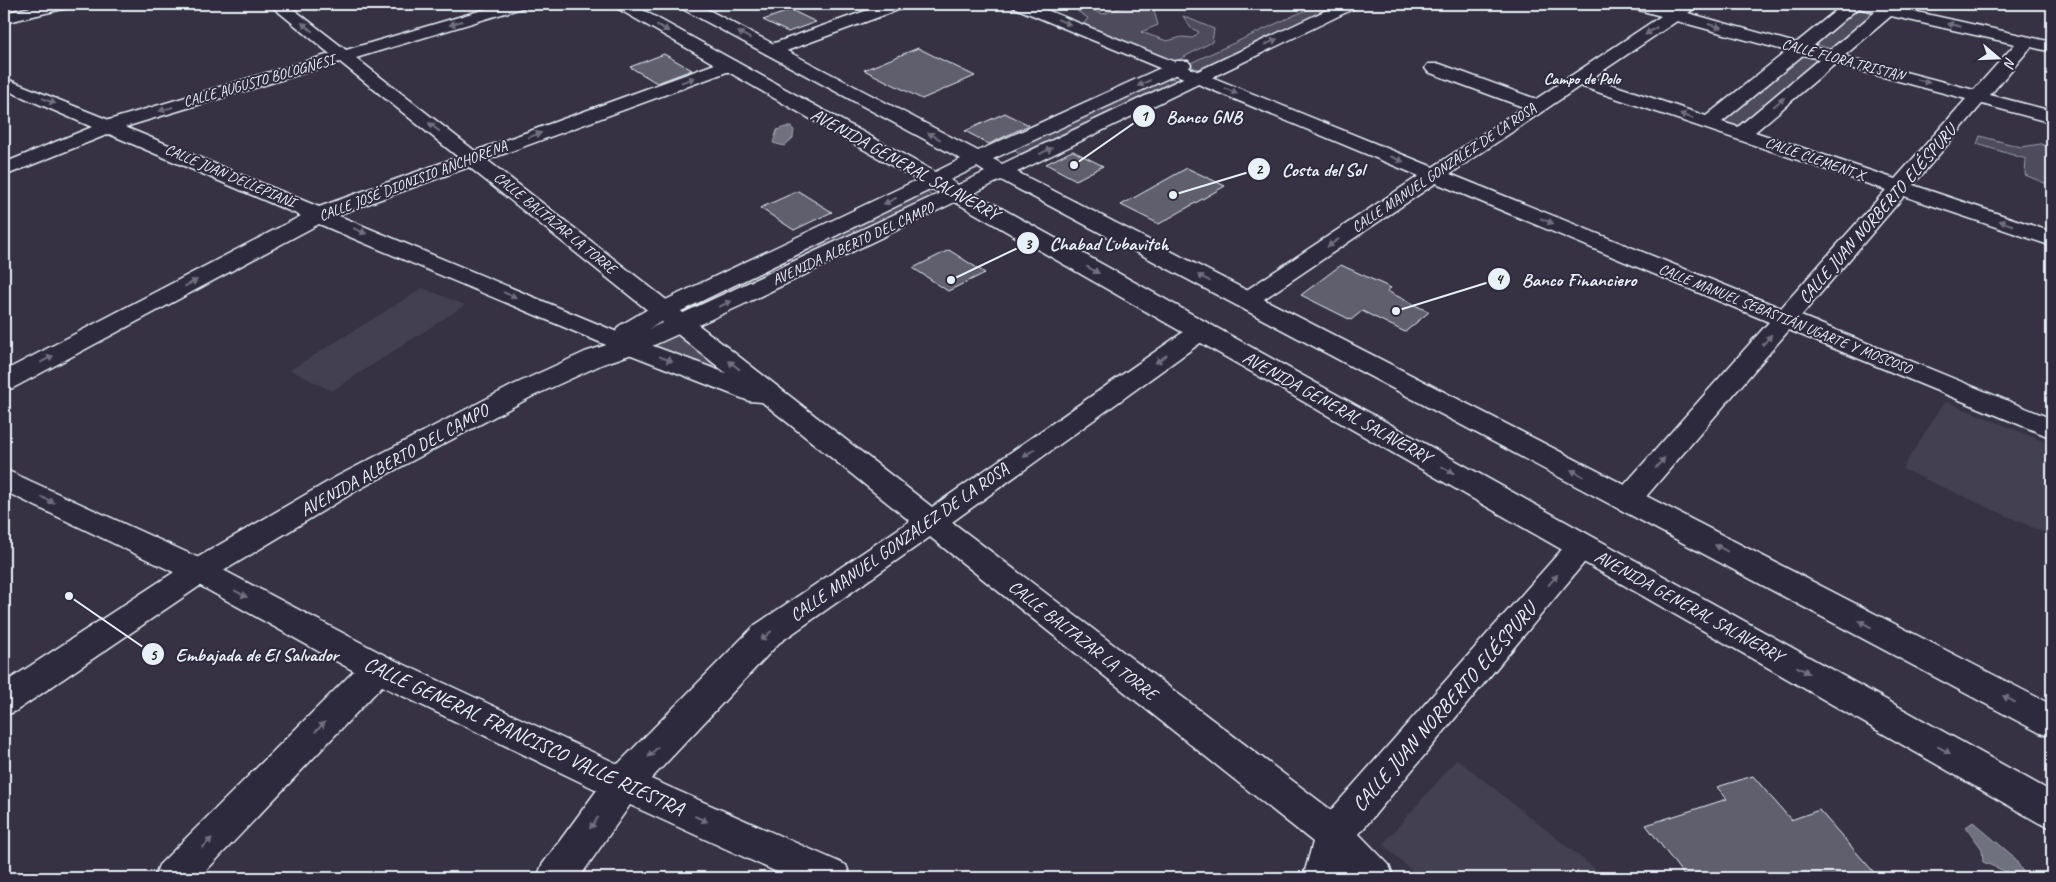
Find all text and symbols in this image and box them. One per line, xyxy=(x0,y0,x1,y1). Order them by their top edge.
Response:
one-way arrow xyxy=(448,19,463,27)
one-way arrow xyxy=(1057,19,1071,27)
one-way arrow xyxy=(1946,21,1961,29)
one-way arrow xyxy=(300,22,313,32)
one-way arrow xyxy=(1708,22,1723,30)
one-way arrow xyxy=(657,23,670,32)
one-way arrow xyxy=(1644,26,1657,36)
one-way arrow xyxy=(737,31,751,39)
north arrow xyxy=(1974,32,2024,82)
street label: CALLE FLORA TRISTAN xyxy=(1780,35,1909,86)
one-way arrow xyxy=(1264,38,1279,46)
street label: CALLE AUGUSTO BOLOGNESI xyxy=(181,49,341,112)
text: N xyxy=(2000,55,2019,71)
district label: Campo de Polo xyxy=(1544,69,1623,89)
one-way arrow xyxy=(681,76,696,84)
one-way arrow xyxy=(1136,78,1151,87)
one-way arrow xyxy=(1915,78,1930,86)
one-way arrow xyxy=(1224,87,1238,95)
one-way arrow xyxy=(1772,97,1785,108)
one-way arrow xyxy=(42,98,56,106)
callout: Banco GNB xyxy=(1131,99,1252,133)
street label: CALLE MANUEL GONZALEZ DE LA ROSA xyxy=(1348,99,1540,237)
street label: AVENIDA GENERAL SALAVERRY xyxy=(807,103,1006,227)
one-way arrow xyxy=(158,105,173,113)
text: Banco GNB xyxy=(1166,105,1244,129)
text: 1 xyxy=(1141,107,1150,126)
one-way arrow xyxy=(1678,111,1693,119)
street label: CALLE JUAN NORBERTO ELÉSPURU xyxy=(1793,118,1963,308)
one-way arrow xyxy=(428,122,441,133)
one-way arrow xyxy=(528,131,543,139)
one-way arrow xyxy=(926,132,941,140)
street label: CALLE CLEMENT X xyxy=(1763,133,1869,186)
street label: CALLE JOSÉ DIONISIO ANCHORENA xyxy=(316,136,510,226)
street label: CALLE JUAN DELLEPIANI xyxy=(162,140,301,213)
one-way arrow xyxy=(1039,147,1053,155)
callout: Costa del Sol xyxy=(1247,152,1374,186)
one-way arrow xyxy=(1390,156,1404,164)
text: Costa del Sol xyxy=(1282,158,1368,182)
text: 2 xyxy=(1256,160,1264,179)
street label: CALLE BALTAZAR LA TORRE xyxy=(490,168,621,279)
street label: AVENIDA ALBERTO DEL CAMPO xyxy=(769,197,938,290)
one-way arrow xyxy=(882,197,897,205)
one-way arrow xyxy=(1540,218,1554,226)
one-way arrow xyxy=(1998,219,2013,227)
callout: Chabad Lubavitch xyxy=(1016,226,1178,260)
one-way arrow xyxy=(353,228,367,236)
text: Chabad Lubavitch xyxy=(1050,232,1170,256)
text: 3 xyxy=(1025,235,1033,254)
one-way arrow xyxy=(1326,238,1340,248)
street label: CALLE MANUEL SEBASTIÁN UGARTE Y MOSCOSO xyxy=(1656,259,1916,379)
callout: Banco Financiero xyxy=(1487,262,1646,296)
one-way arrow xyxy=(1086,265,1099,274)
text: Banco Financiero xyxy=(1522,268,1637,292)
text: 4 xyxy=(1496,270,1505,289)
one-way arrow xyxy=(1197,274,1211,282)
one-way arrow xyxy=(183,279,198,287)
one-way arrow xyxy=(503,291,517,299)
one-way arrow xyxy=(718,300,732,308)
one-way arrow xyxy=(1761,334,1772,347)
street label: AVENIDA GENERAL SALAVERRY xyxy=(1239,346,1438,470)
one-way arrow xyxy=(1155,354,1168,364)
one-way arrow xyxy=(40,355,54,363)
one-way arrow xyxy=(659,356,673,364)
one-way arrow xyxy=(728,360,741,371)
street label: AVENIDA ALBERTO DEL CAMPO xyxy=(296,398,494,521)
one-way arrow xyxy=(1022,448,1036,458)
street label: CALLE MANUEL GONZALEZ DE LA ROSA xyxy=(785,457,1013,626)
one-way arrow xyxy=(1654,457,1666,469)
one-way arrow xyxy=(1441,465,1454,474)
one-way arrow xyxy=(1570,469,1584,477)
one-way arrow xyxy=(41,496,55,504)
one-way arrow xyxy=(1714,544,1728,552)
street label: AVENIDA GENERAL SALAVERRY xyxy=(1591,545,1790,669)
one-way arrow xyxy=(1548,573,1559,586)
street label: CALLE BALTAZAR LA TORRE xyxy=(1004,575,1163,706)
one-way arrow xyxy=(234,590,248,598)
street label: CALLE JUAN NORBERTO ELÉSPURU xyxy=(1346,594,1544,817)
one-way arrow xyxy=(1858,620,1872,628)
one-way arrow xyxy=(760,630,773,641)
callout: Embajada de El Salvador xyxy=(141,637,349,671)
text: Embajada de El Salvador xyxy=(176,643,341,667)
text: 5 xyxy=(150,646,158,665)
street label: CALLE GENERAL FRANCISCO VALLE RIESTRA xyxy=(360,650,689,822)
one-way arrow xyxy=(1795,666,1810,674)
one-way arrow xyxy=(2002,695,2016,703)
one-way arrow xyxy=(314,721,326,733)
one-way arrow xyxy=(1938,745,1951,754)
one-way arrow xyxy=(647,746,659,758)
one-way arrow xyxy=(589,816,599,830)
one-way arrow xyxy=(694,816,708,824)
one-way arrow xyxy=(201,838,213,850)

